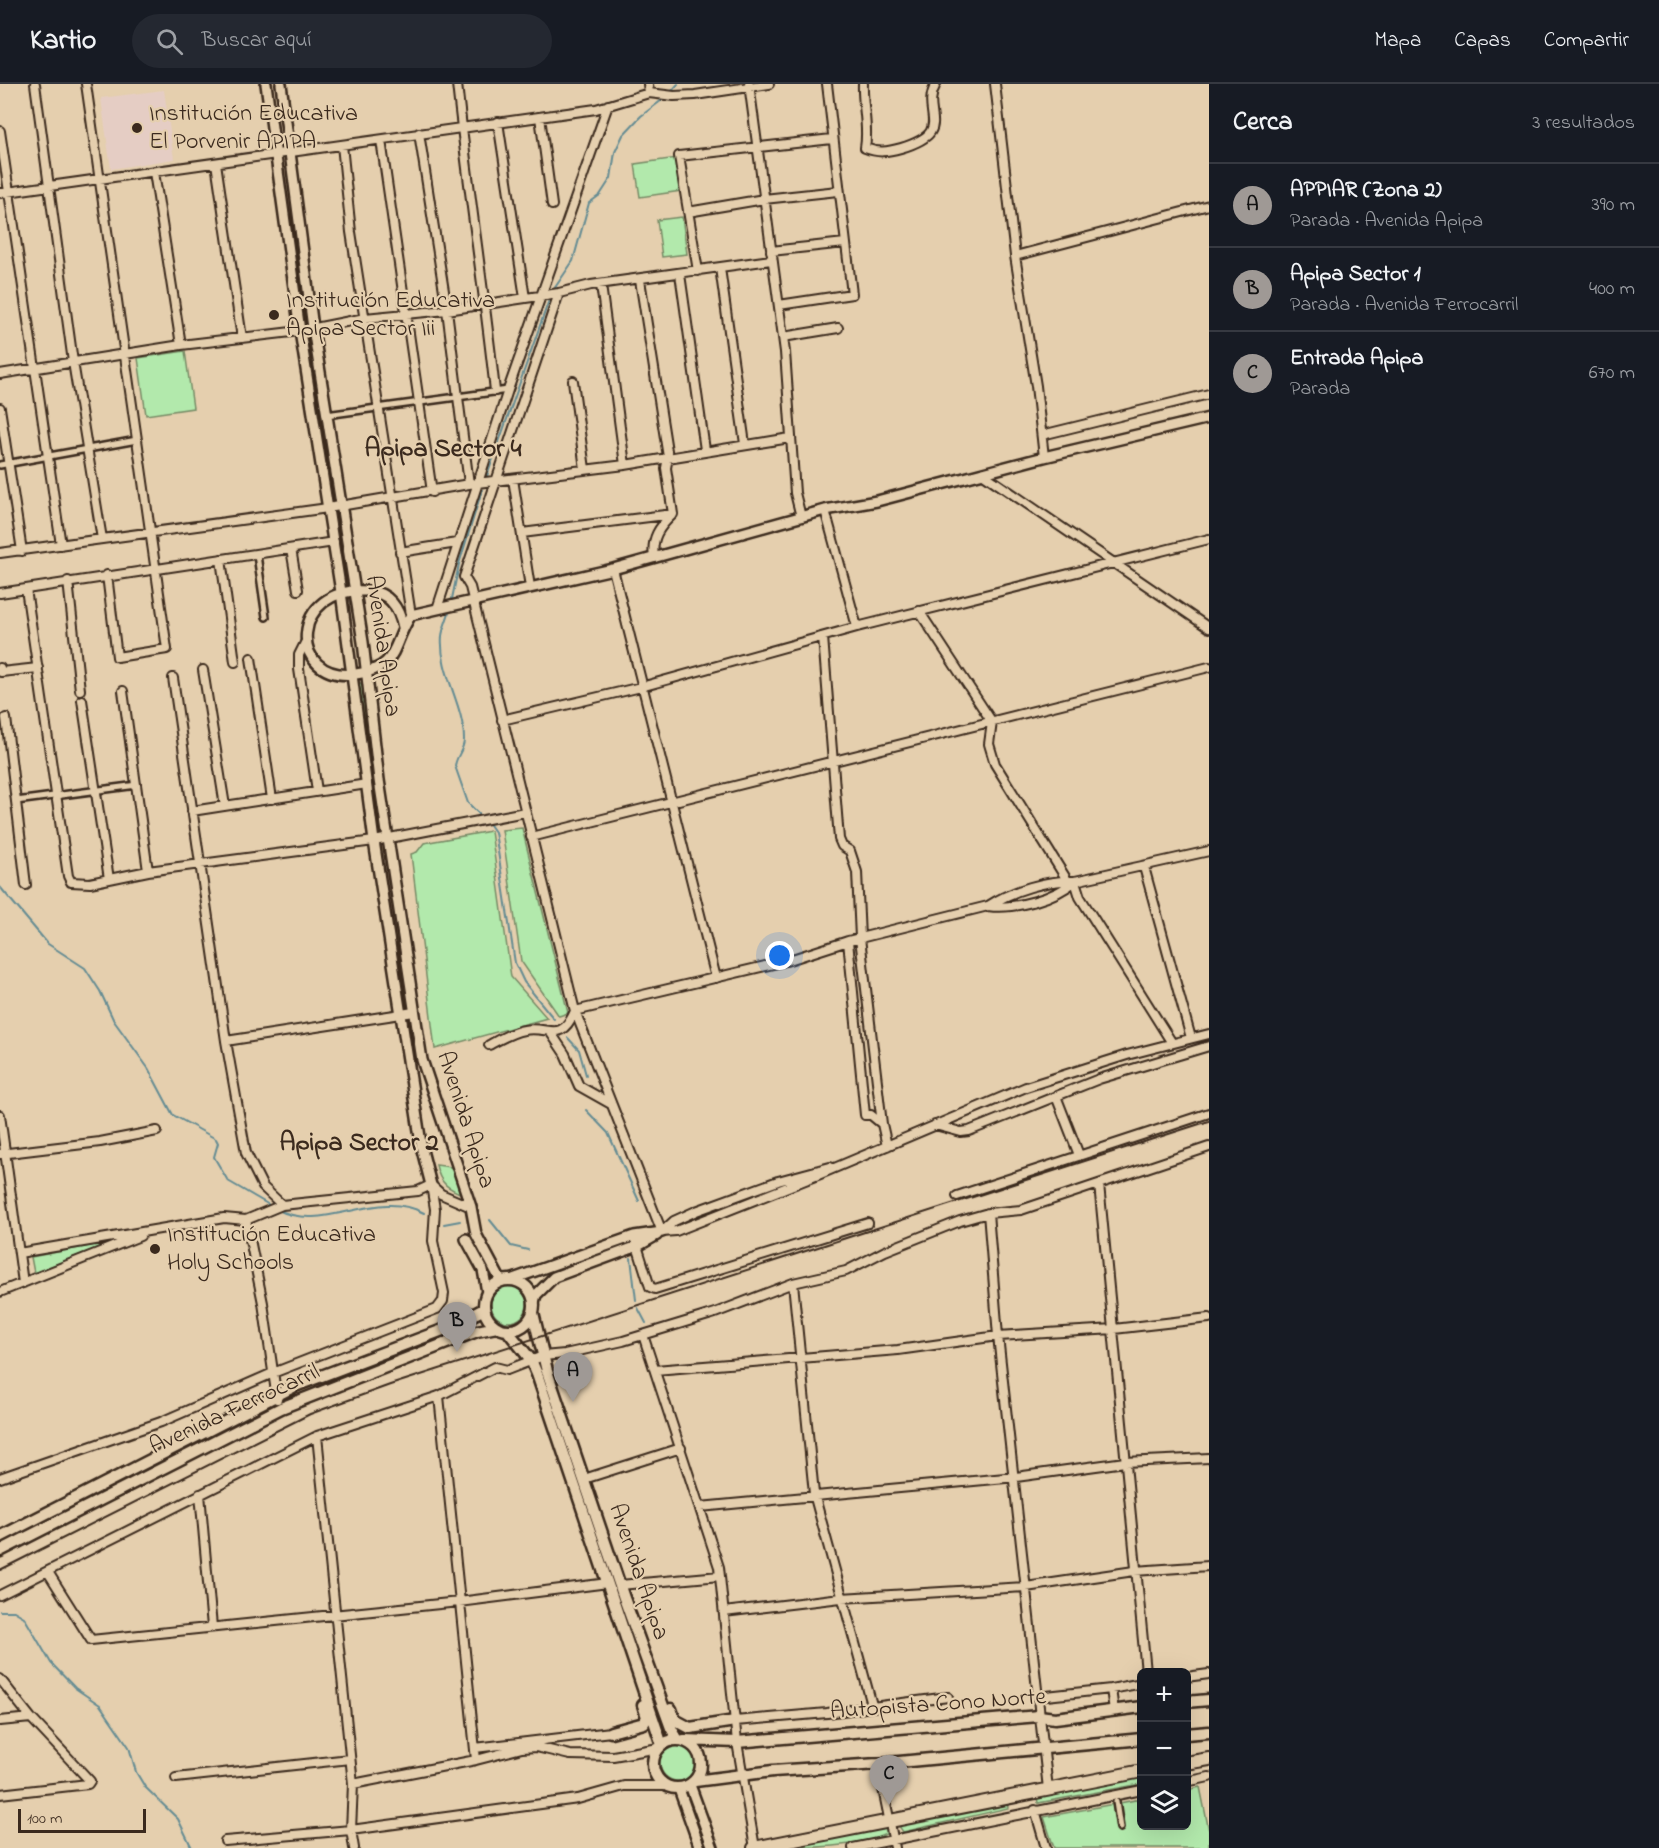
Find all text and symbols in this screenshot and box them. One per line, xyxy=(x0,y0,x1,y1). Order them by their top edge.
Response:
search box xyxy=(132,14,552,68)
text: Kartio xyxy=(30,21,96,62)
icon: search xyxy=(153,25,186,58)
text: Buscar aquí xyxy=(201,25,311,57)
text: Mapa xyxy=(1374,26,1421,56)
text: Capas xyxy=(1454,26,1511,56)
text: Compartir xyxy=(1544,26,1629,56)
place label: Institución Educativa El Porvenir APIPA xyxy=(149,97,358,160)
text: Cerca xyxy=(1233,104,1293,142)
text: 3 resultados xyxy=(1532,109,1635,138)
marker: Institución Educativa El Porvenir APIPA xyxy=(130,121,144,135)
text: APPIAR (Zona 2) xyxy=(1290,175,1442,207)
text: A xyxy=(1246,191,1259,220)
text: 390 m xyxy=(1592,191,1635,220)
text: Parada · Avenida Apipa xyxy=(1290,207,1483,236)
text: Apipa Sector 1 xyxy=(1290,259,1421,291)
text: B xyxy=(1246,275,1259,304)
text: 400 m xyxy=(1589,275,1635,304)
place label: Institución Educativa Apipa Sector Iii xyxy=(286,284,495,347)
text: Parada · Avenida Ferrocarril xyxy=(1290,291,1518,320)
marker: Institución Educativa Apipa Sector Iii xyxy=(267,308,281,322)
text: Entrada Apipa xyxy=(1290,343,1423,375)
text: C xyxy=(1247,359,1258,388)
text: 670 m xyxy=(1589,359,1635,388)
text: Parada xyxy=(1290,375,1350,404)
district label: Apipa Sector 4 xyxy=(365,431,522,469)
street label: Avenida Apipa xyxy=(355,573,409,719)
your location xyxy=(765,941,794,970)
street label: Avenida Apipa xyxy=(426,1047,504,1193)
district label: Apipa Sector 2 xyxy=(279,1125,439,1163)
place label: Institución Educativa Holy Schools xyxy=(167,1218,376,1282)
marker: Institución Educativa Holy Schools xyxy=(148,1242,162,1256)
pin: B xyxy=(438,1302,476,1352)
pin: A xyxy=(554,1352,592,1402)
street label: Avenida Ferrocarril xyxy=(144,1355,326,1465)
street label: Avenida Apipa xyxy=(598,1499,678,1645)
map controls xyxy=(1137,1668,1191,1830)
button: + xyxy=(1137,1668,1191,1722)
street label: Autopista Cono Norte xyxy=(829,1680,1047,1730)
button: − xyxy=(1137,1722,1191,1776)
pin: C xyxy=(870,1756,908,1805)
button: layers xyxy=(1137,1776,1191,1830)
scale bar xyxy=(18,1806,146,1834)
text: 100 m xyxy=(27,1807,62,1831)

